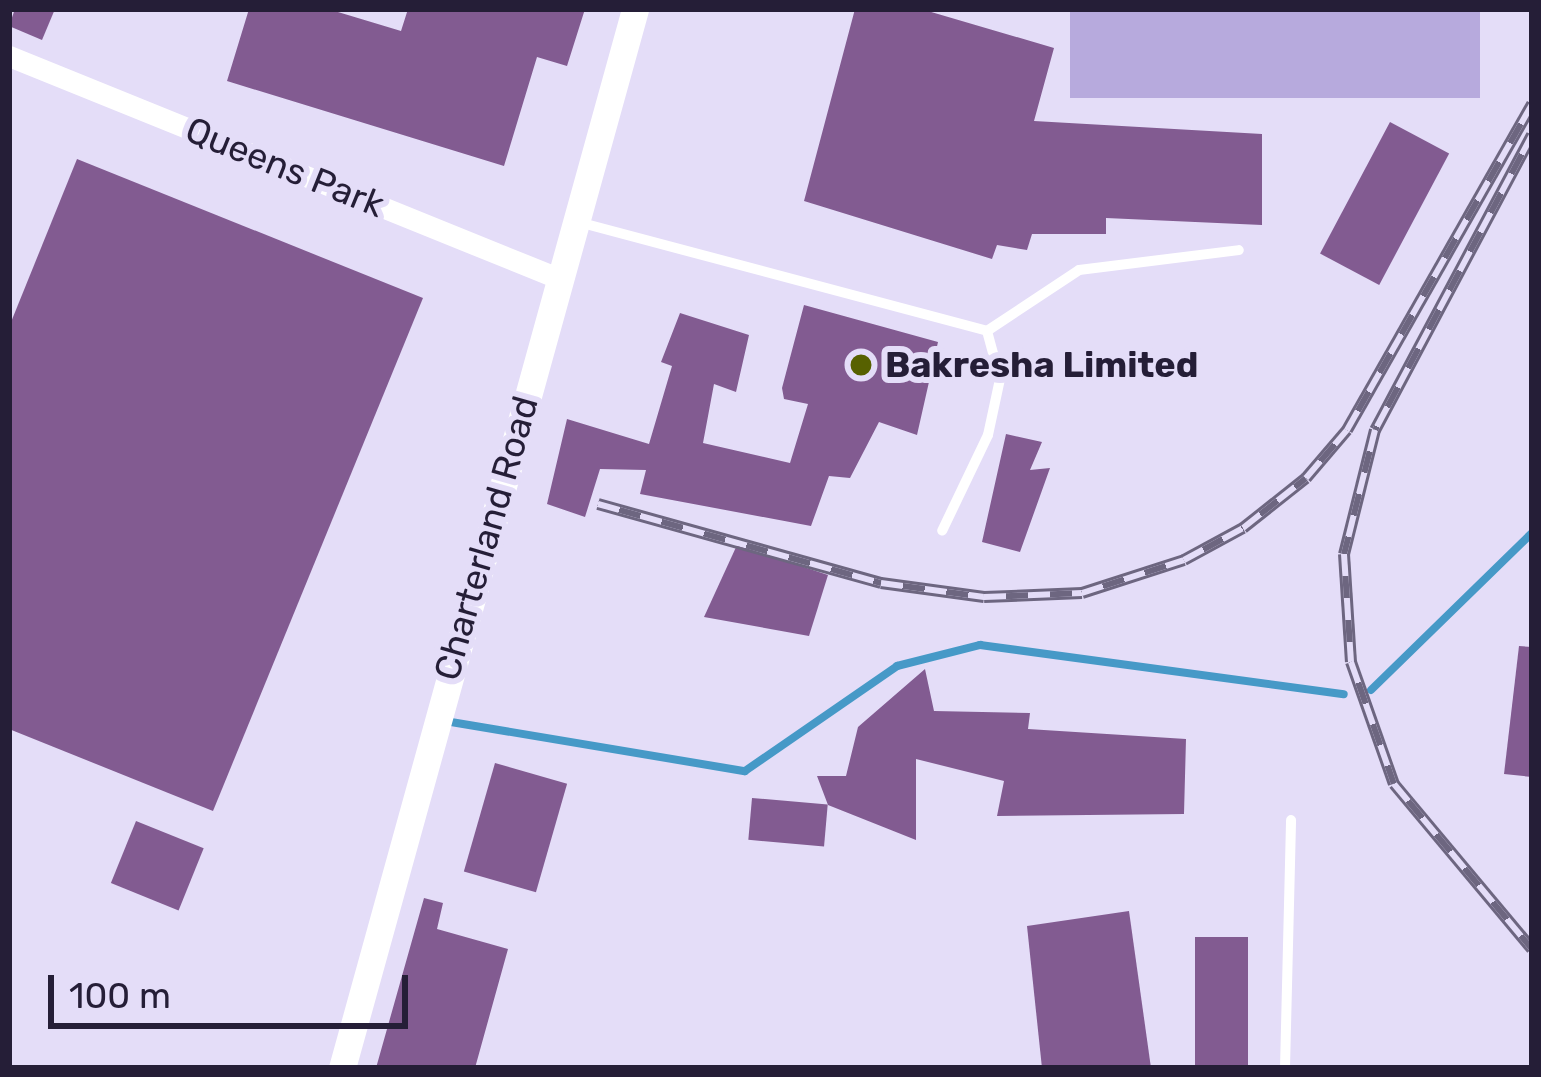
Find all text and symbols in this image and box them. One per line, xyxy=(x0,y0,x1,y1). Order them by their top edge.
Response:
street label: Queens Park xyxy=(179,108,391,226)
place label: Bakresha Limited xyxy=(885,343,1198,387)
marker: Bakresha Limited xyxy=(848,352,874,378)
street label: Charterland Road xyxy=(425,391,547,685)
scale bar xyxy=(54,951,414,1025)
text: 100 m xyxy=(69,974,171,1017)

